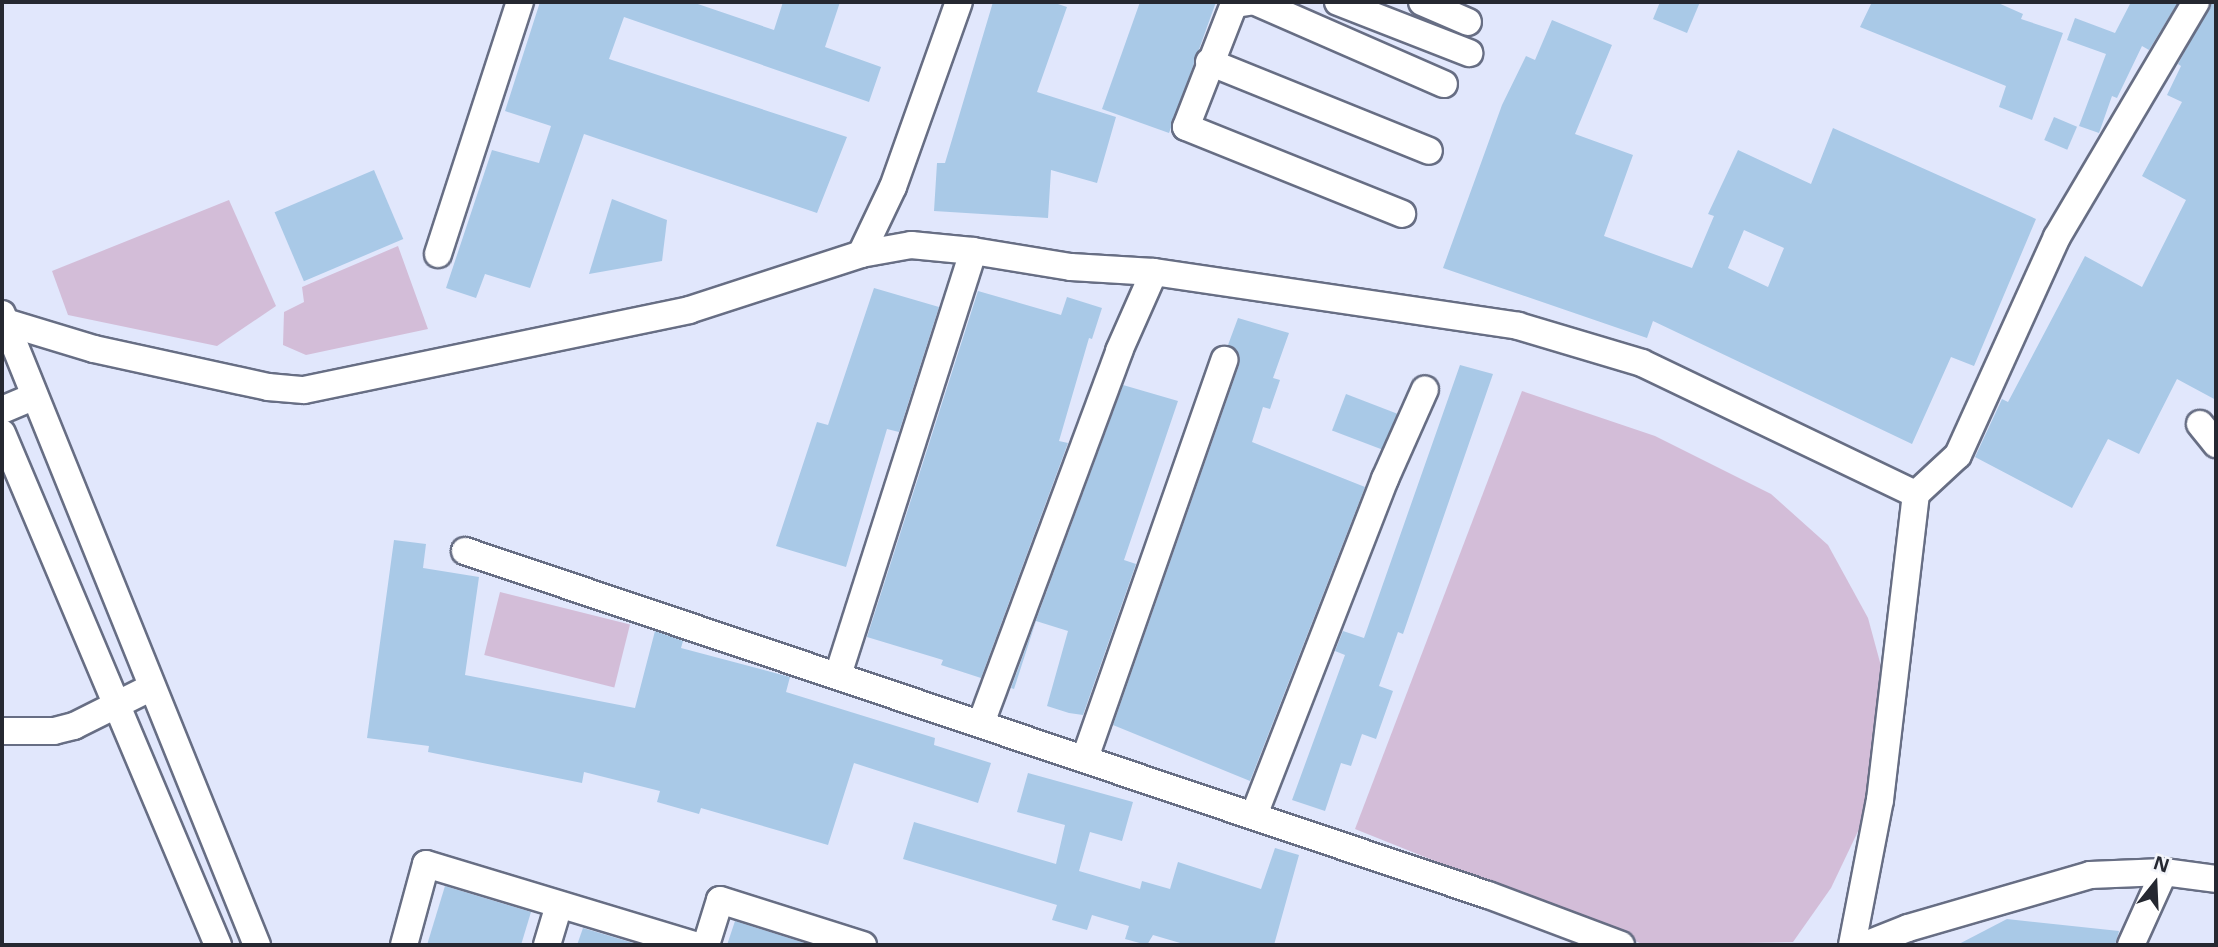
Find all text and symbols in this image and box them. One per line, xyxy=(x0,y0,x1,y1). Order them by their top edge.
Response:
north arrow xyxy=(2120,849,2190,919)
text: N xyxy=(2150,849,2173,879)

